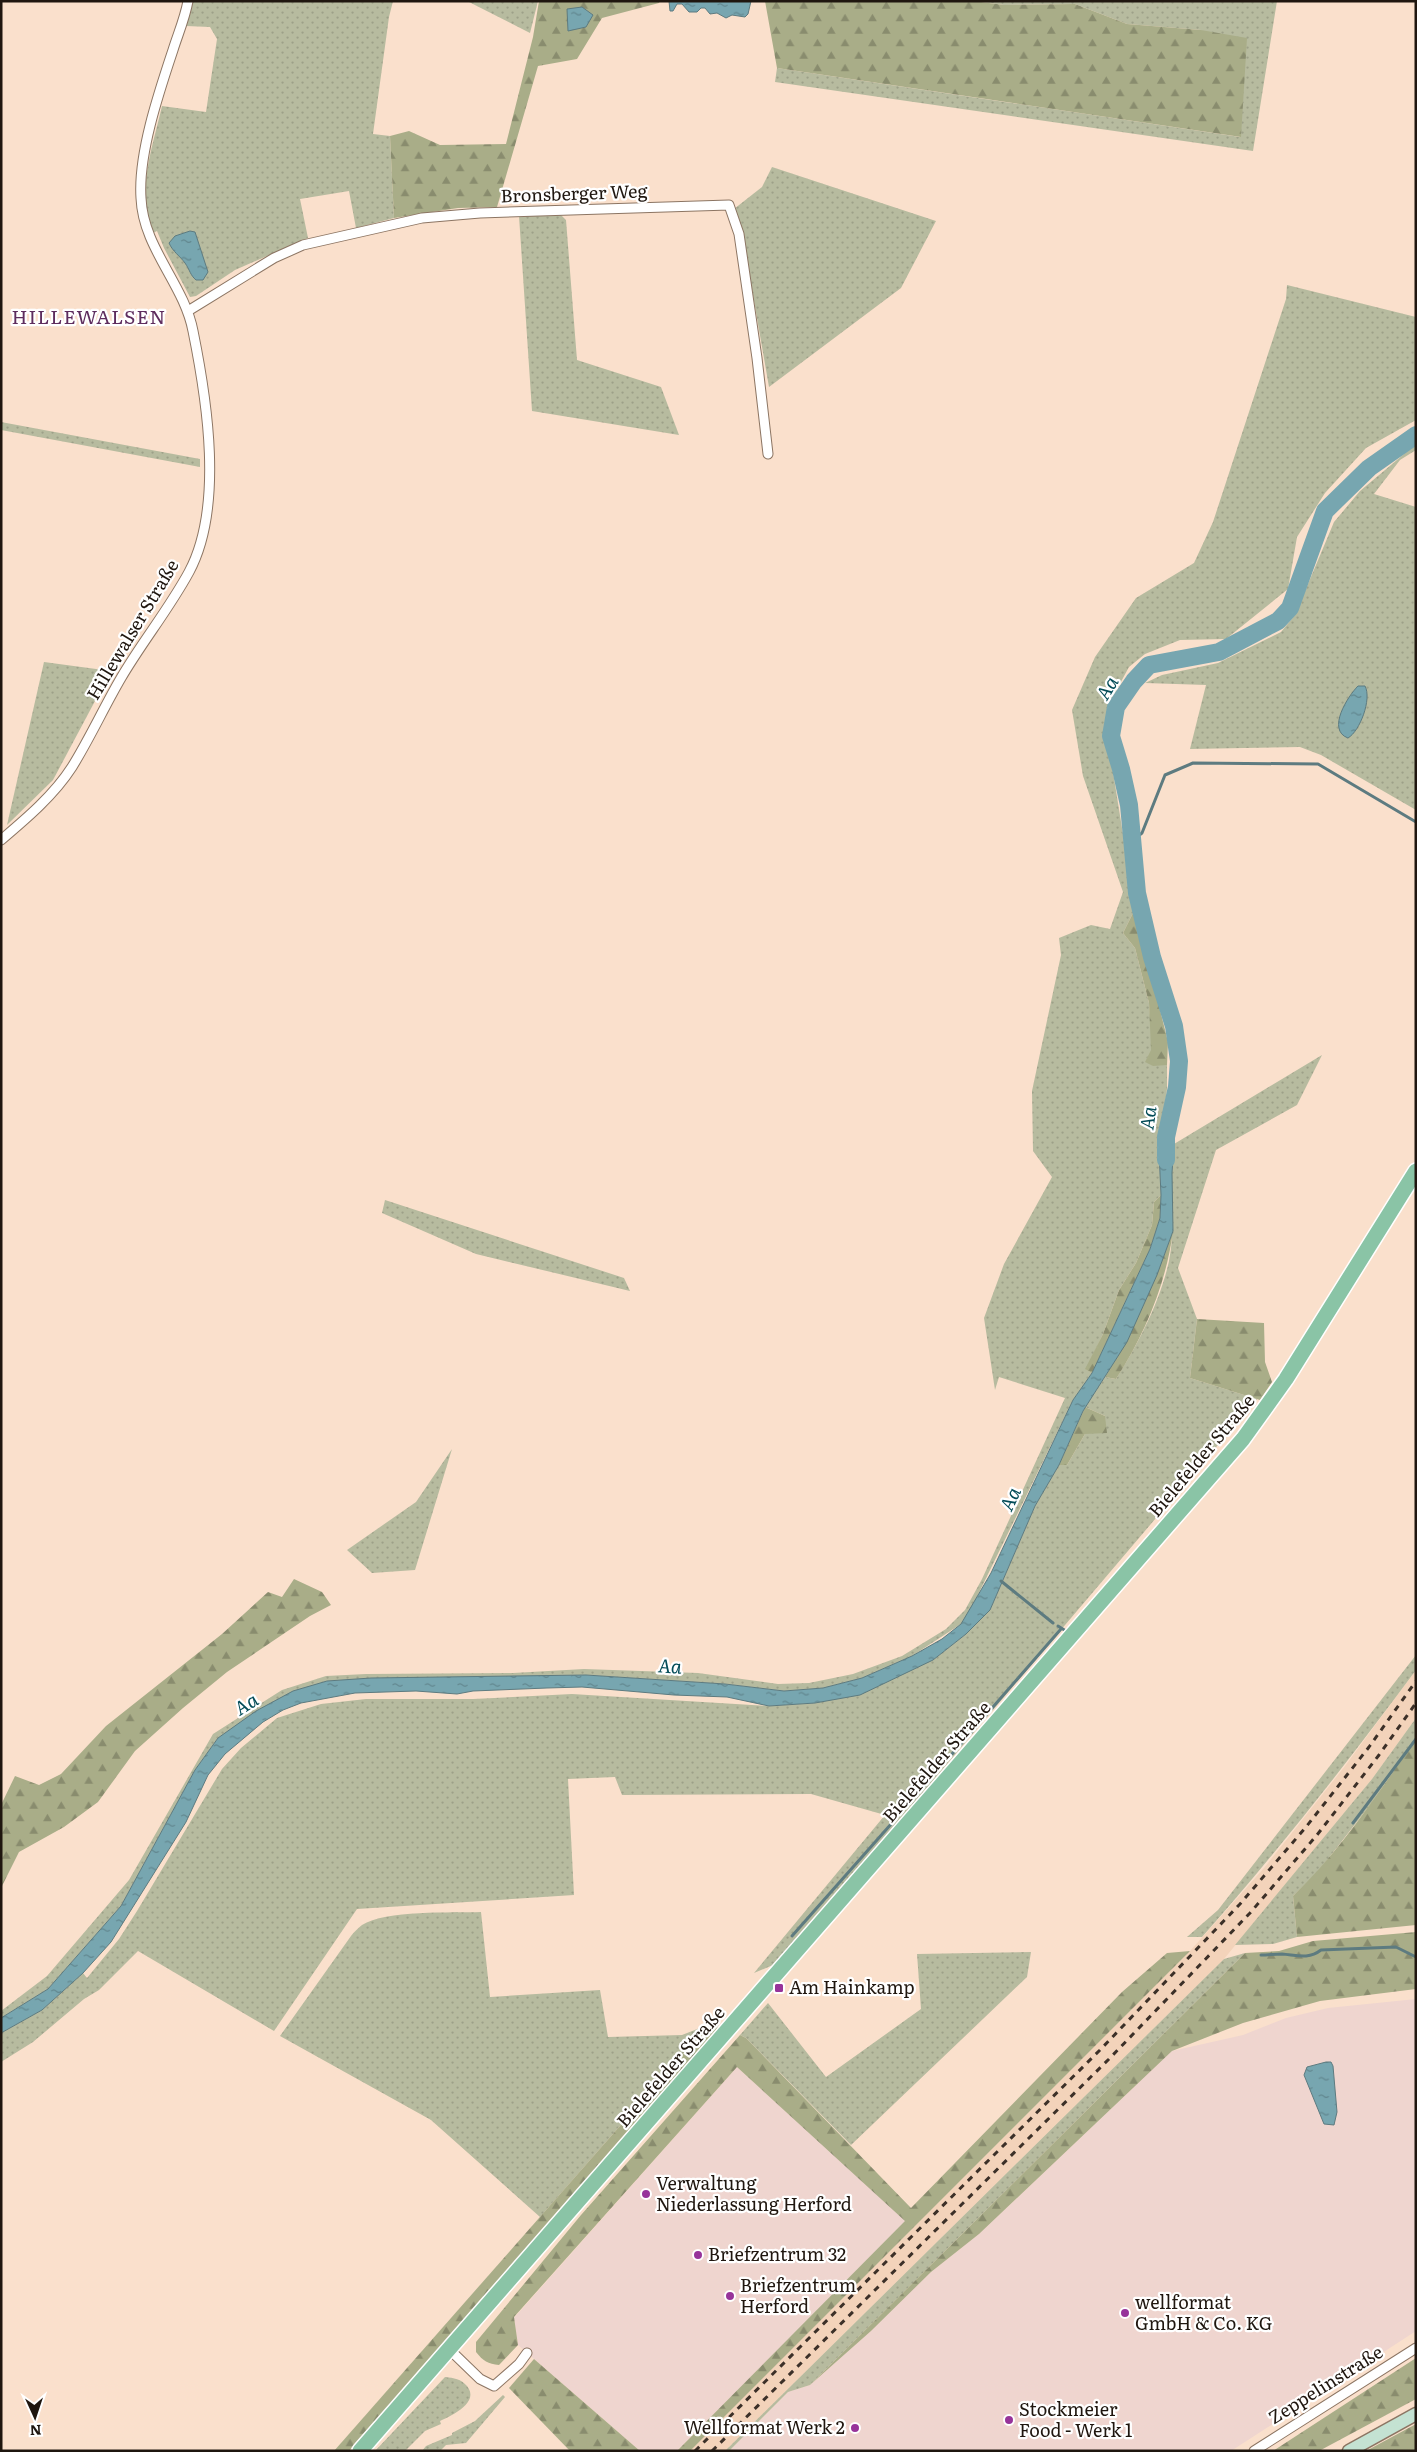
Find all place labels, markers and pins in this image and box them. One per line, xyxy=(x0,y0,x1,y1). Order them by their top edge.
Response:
place label: Am Hainkamp xyxy=(789,1973,915,2000)
marker: Am Hainkamp xyxy=(773,1982,785,1994)
place label: Verwaltung Niederlassung Herford xyxy=(656,2169,852,2217)
marker: Verwaltung Niederlassung Herford xyxy=(640,2188,652,2200)
place label: Briefzentrum 32 xyxy=(708,2240,846,2267)
marker: Briefzentrum 32 xyxy=(692,2249,704,2261)
place label: Briefzentrum Herford xyxy=(740,2271,856,2319)
place label: wellformat GmbH & Co. KG xyxy=(1135,2288,1272,2336)
marker: Briefzentrum Herford xyxy=(724,2290,736,2302)
marker: wellformat GmbH & Co. KG xyxy=(1119,2307,1131,2319)
place label: Stockmeier Food - Werk 1 xyxy=(1019,2395,1132,2443)
place label: Wellformat Werk 2 xyxy=(684,2413,845,2440)
marker: Stockmeier Food - Werk 1 xyxy=(1003,2414,1015,2426)
marker: Wellformat Werk 2 xyxy=(849,2422,861,2434)

